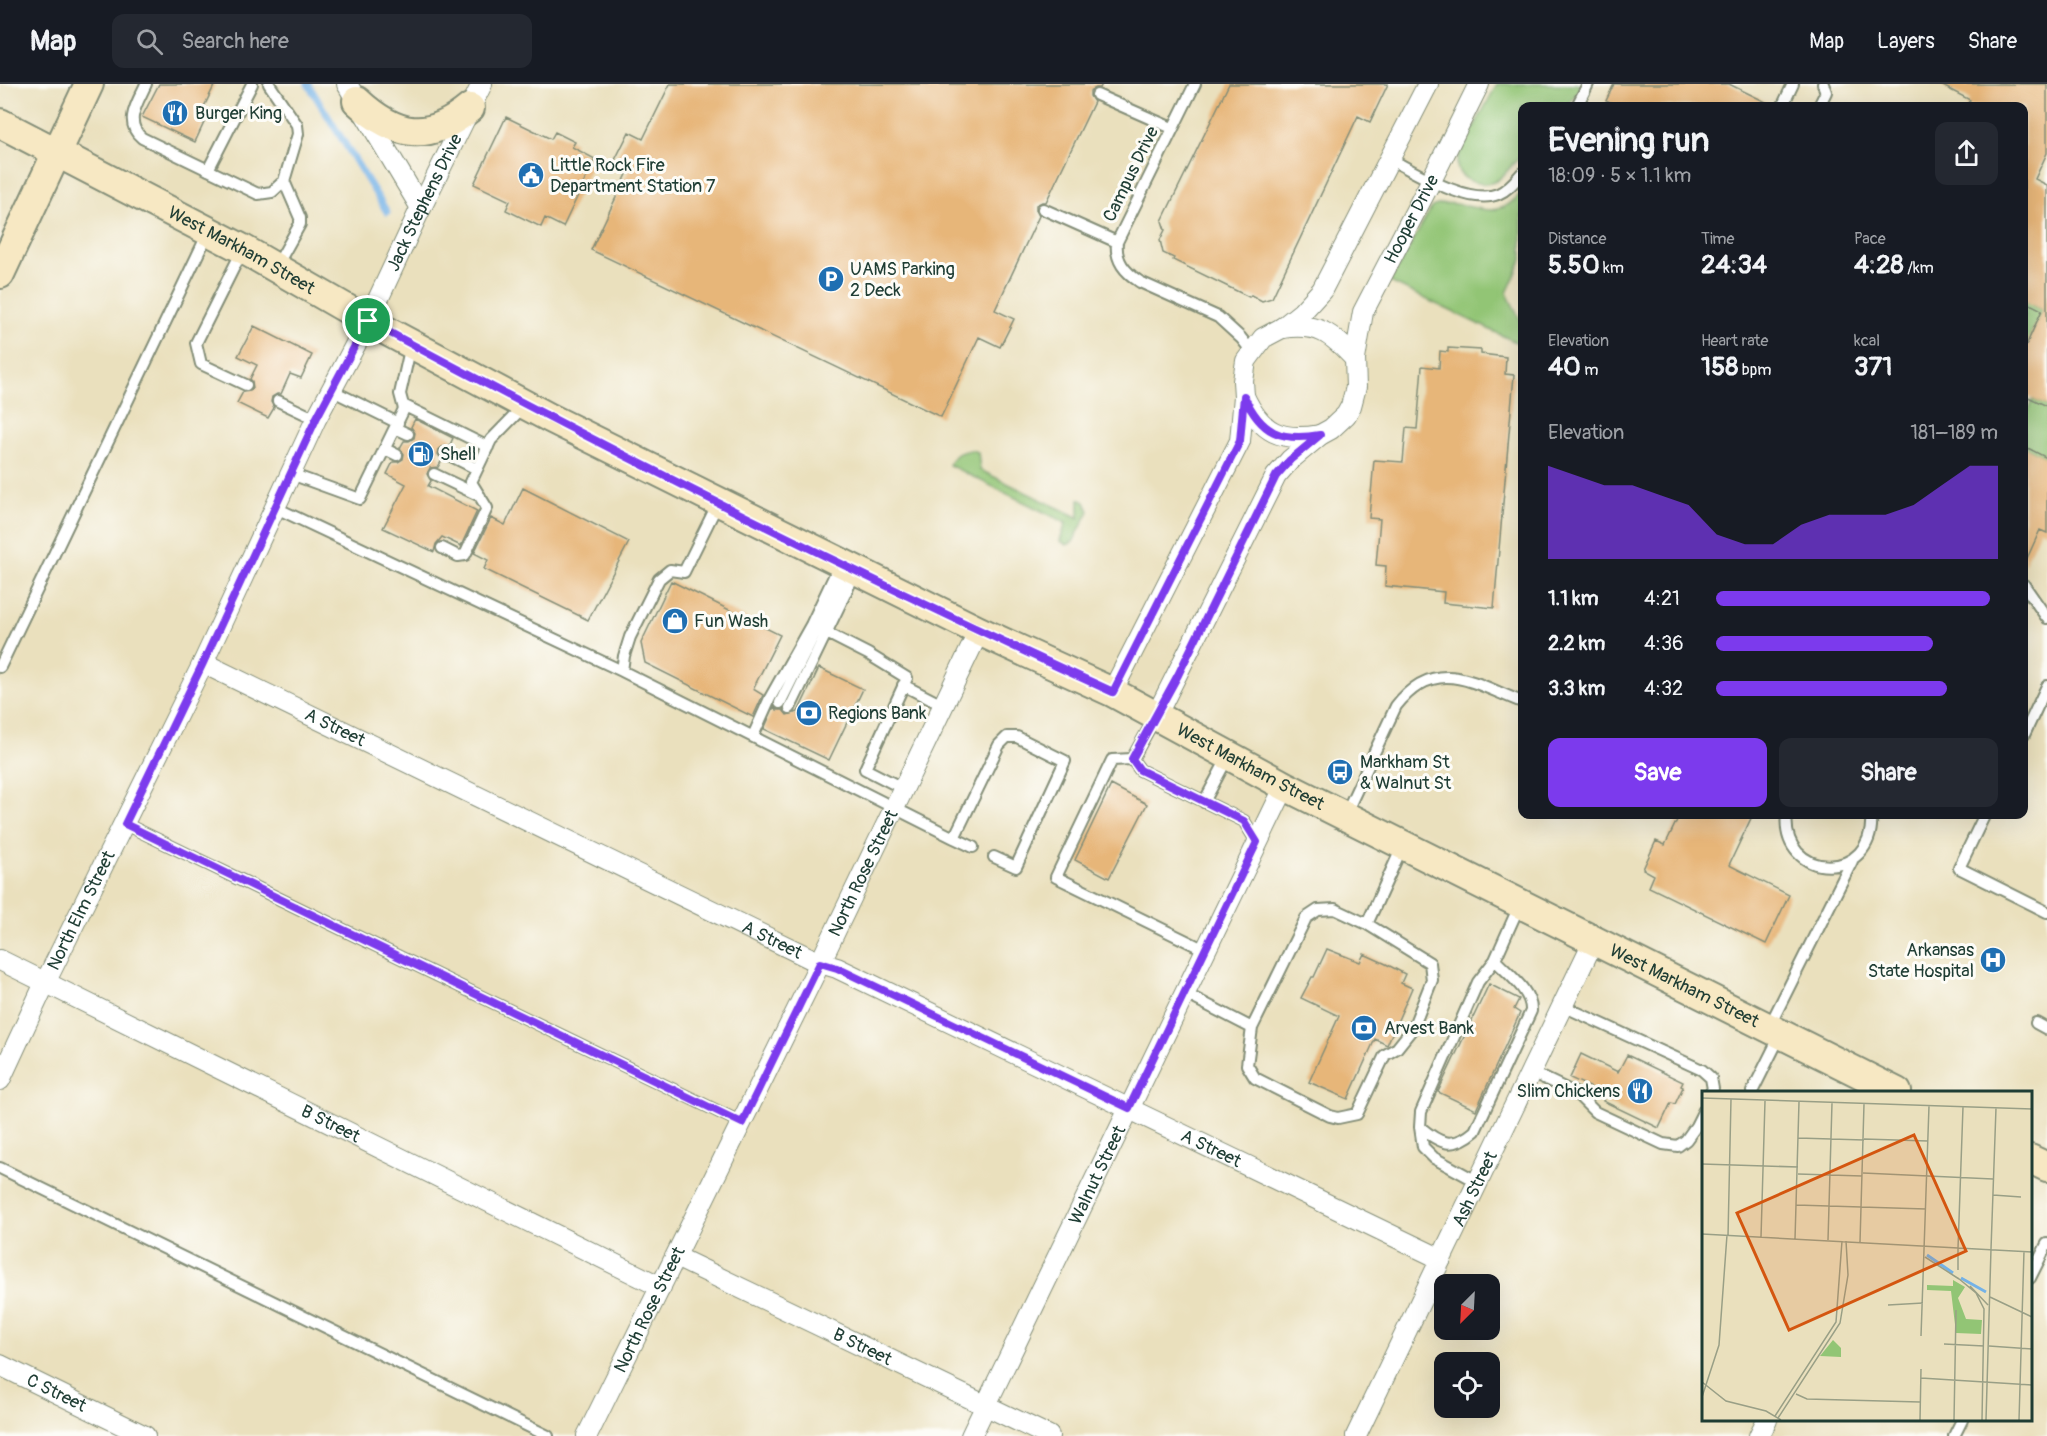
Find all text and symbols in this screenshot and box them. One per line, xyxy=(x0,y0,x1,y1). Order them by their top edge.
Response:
search box xyxy=(112,14,532,68)
text: Map xyxy=(30,24,76,59)
icon: search xyxy=(133,25,166,58)
text: Search here xyxy=(181,27,289,55)
text: Map xyxy=(1809,28,1844,55)
text: Layers xyxy=(1877,28,1935,55)
text: Share xyxy=(1968,28,2017,55)
restaurant icon: Burger King xyxy=(160,98,190,128)
place label: Burger King xyxy=(195,102,282,125)
text: Evening run xyxy=(1548,120,1709,161)
street label: Campus Drive xyxy=(1098,122,1164,226)
button: share xyxy=(1935,122,1998,185)
street label: Jack Stephens Drive xyxy=(381,130,467,275)
place label: Little Rock Fire Department Station 7 xyxy=(550,154,716,198)
public building icon: Little Rock Fire Department Station 7 xyxy=(516,160,546,190)
text: 18:09 · 5 × 1.1 km xyxy=(1548,163,1691,188)
street label: Hooper Drive xyxy=(1379,171,1444,267)
street label: West Markham Street xyxy=(164,201,320,300)
text: Distance xyxy=(1548,229,1607,249)
text: Time xyxy=(1701,229,1734,249)
text: Pace xyxy=(1854,229,1886,249)
text: 5.50 xyxy=(1548,249,1600,281)
text: 24:34 xyxy=(1701,249,1767,281)
text: 4:28 xyxy=(1854,249,1904,281)
place label: UAMS Parking 2 Deck xyxy=(850,258,955,302)
text: km xyxy=(1600,258,1624,278)
text: /km xyxy=(1904,258,1934,278)
parking icon: UAMS Parking 2 Deck xyxy=(816,264,846,294)
pin xyxy=(342,295,393,346)
icon: arrive xyxy=(351,304,384,337)
text: Elevation xyxy=(1548,331,1609,351)
text: Heart rate xyxy=(1701,331,1768,351)
text: kcal xyxy=(1854,331,1880,351)
text: 40 xyxy=(1548,351,1581,383)
text: 158 xyxy=(1701,351,1738,383)
text: 371 xyxy=(1854,351,1892,383)
text: m xyxy=(1581,360,1599,380)
text: bpm xyxy=(1738,360,1771,380)
text: Elevation xyxy=(1548,420,1624,445)
text: 181–189 m xyxy=(1910,420,1998,445)
fuel station icon: Shell xyxy=(406,439,436,469)
place label: Shell xyxy=(440,443,476,466)
text: 1.1 km xyxy=(1548,586,1598,611)
text: 4:21 xyxy=(1644,586,1680,611)
shop icon: Fun Wash xyxy=(660,606,690,636)
place label: Fun Wash xyxy=(694,610,768,633)
text: 2.2 km xyxy=(1548,631,1605,656)
text: 4:36 xyxy=(1644,631,1684,656)
text: 3.3 km xyxy=(1548,676,1605,701)
text: 4:32 xyxy=(1644,676,1683,701)
bank icon: Regions Bank xyxy=(794,698,824,728)
place label: Regions Bank xyxy=(828,702,927,725)
street label: A Street xyxy=(301,703,370,752)
street label: West Markham Street xyxy=(1173,718,1329,816)
button: Save xyxy=(1548,738,1767,807)
button: Share xyxy=(1779,738,1998,807)
place label: Markham St & Walnut St xyxy=(1360,751,1452,795)
bus stop icon: Markham St & Walnut St xyxy=(1325,757,1355,787)
street label: North Rose Street xyxy=(823,805,904,940)
street label: North Elm Street xyxy=(42,846,120,974)
street label: A Street xyxy=(738,915,807,965)
street label: West Markham Street xyxy=(1606,939,1764,1033)
place label: Arkansas State Hospital xyxy=(1868,939,1974,983)
hospital icon: Arkansas State Hospital xyxy=(1978,945,2008,975)
bank icon: Arvest Bank xyxy=(1349,1013,1379,1043)
place label: Arvest Bank xyxy=(1384,1017,1474,1040)
restaurant icon: Slim Chickens xyxy=(1625,1076,1655,1106)
place label: Slim Chickens xyxy=(1517,1080,1620,1103)
inset map xyxy=(1702,1091,2032,1421)
street label: B Street xyxy=(297,1099,365,1148)
street label: Walnut Street xyxy=(1063,1121,1131,1228)
street label: A Street xyxy=(1177,1124,1246,1173)
street label: Ash Street xyxy=(1447,1147,1503,1230)
street label: North Rose Street xyxy=(609,1242,690,1376)
north arrow xyxy=(1434,1274,1500,1340)
map controls xyxy=(1434,1274,1500,1418)
street label: B Street xyxy=(829,1323,897,1371)
button: locate xyxy=(1434,1352,1500,1418)
street label: C Street xyxy=(23,1368,91,1417)

